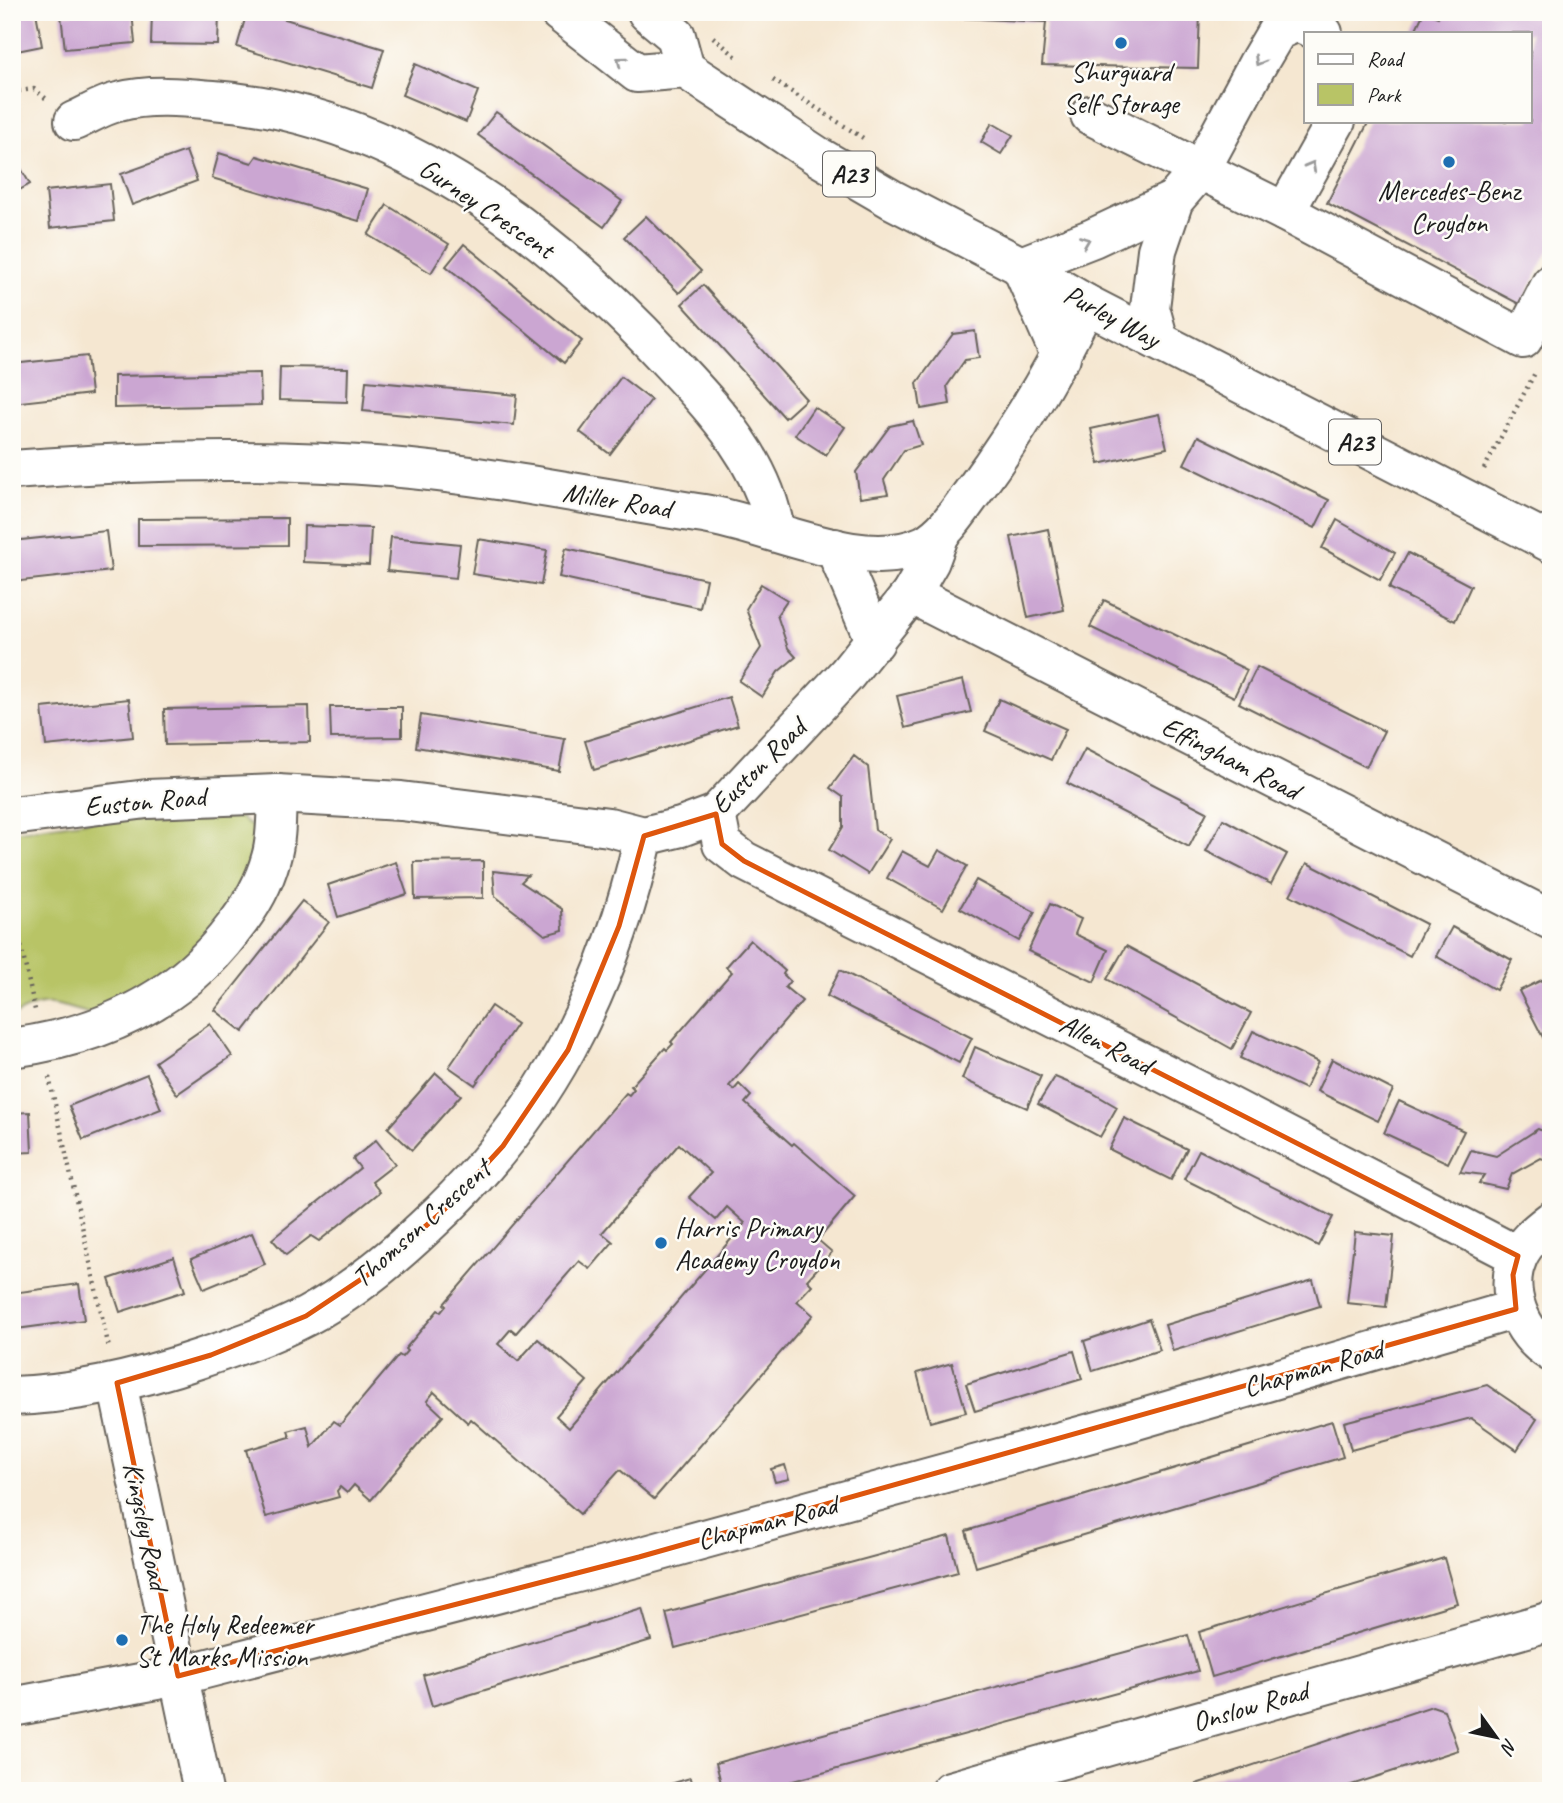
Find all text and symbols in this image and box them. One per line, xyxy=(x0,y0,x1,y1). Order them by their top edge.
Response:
legend xyxy=(1304,32,1532,122)
marker: Shurguard Self Storage xyxy=(1113,35,1129,51)
text: Road xyxy=(1367,46,1406,72)
one-way arrow xyxy=(1255,53,1268,66)
place label: Shurguard Self Storage xyxy=(1063,54,1181,121)
one-way arrow xyxy=(616,56,629,69)
text: Park xyxy=(1367,82,1402,108)
street label: Gurney Crescent xyxy=(413,150,563,267)
road number: A23 xyxy=(823,152,875,196)
marker: Mercedes-Benz Croydon xyxy=(1441,154,1457,170)
one-way arrow xyxy=(1302,161,1316,174)
place label: Mercedes-Benz Croydon xyxy=(1378,173,1522,240)
one-way arrow xyxy=(1078,236,1090,250)
street label: Purley Way xyxy=(1058,276,1168,357)
road number: A23 xyxy=(1329,420,1381,464)
street label: Miller Road xyxy=(560,474,677,526)
street label: Euston Road xyxy=(703,708,816,821)
street label: Effingham Road xyxy=(1156,708,1309,809)
street label: Euston Road xyxy=(83,778,211,824)
street label: Allen Road xyxy=(1054,1006,1162,1084)
street label: Thomson Crescent xyxy=(344,1149,501,1295)
place label: Harris Primary Academy Croydon xyxy=(675,1210,840,1277)
marker: Harris Primary Academy Croydon xyxy=(653,1235,669,1251)
street label: Chapman Road xyxy=(1239,1330,1390,1405)
street label: Kingsley Road xyxy=(115,1459,177,1597)
street label: Chapman Road xyxy=(693,1486,845,1557)
place label: The Holy Redeemer St Marks Mission xyxy=(136,1607,315,1674)
marker: The Holy Redeemer St Marks Mission xyxy=(114,1632,130,1648)
street label: Onslow Road xyxy=(1188,1672,1316,1739)
north arrow xyxy=(1462,1702,1532,1772)
text: N xyxy=(1494,1734,1523,1760)

